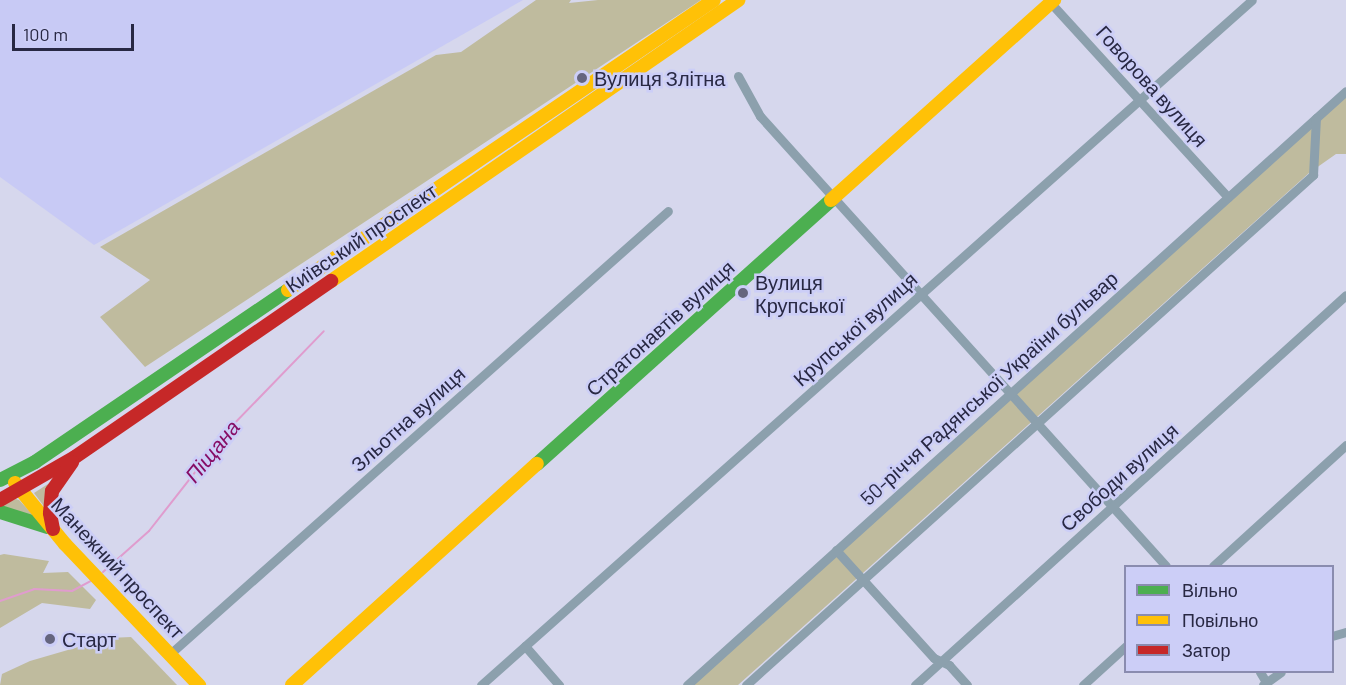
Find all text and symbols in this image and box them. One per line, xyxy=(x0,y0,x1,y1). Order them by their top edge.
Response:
scale bar xyxy=(15,12,136,50)
street label: Говорова вулиця xyxy=(1091,20,1213,152)
text: 100 m xyxy=(23,23,68,45)
place label: Вулиця Злітна xyxy=(594,66,725,90)
marker: Вулиця Злітна xyxy=(575,71,589,85)
street label: Київський проспект xyxy=(281,178,441,298)
street label: Стратонавтів вулиця xyxy=(581,255,739,401)
street label: 50-річчя Радянської України бульвар xyxy=(855,266,1123,510)
street label: Крупської вулиця xyxy=(788,267,922,391)
place label: Вулиця Крупської xyxy=(755,270,844,317)
marker: Вулиця Крупської xyxy=(736,286,750,300)
street label: Зльотна вулиця xyxy=(346,362,470,476)
water label: Піщана xyxy=(179,415,245,487)
street label: Свободи вулиця xyxy=(1055,418,1183,536)
street label: Манежний проспект xyxy=(47,493,189,643)
legend xyxy=(1124,565,1334,673)
text: Вільно xyxy=(1182,579,1238,601)
text: Повільно xyxy=(1182,609,1258,631)
place label: Старт xyxy=(62,627,116,651)
marker: Старт xyxy=(43,632,57,646)
text: Затор xyxy=(1182,639,1231,661)

